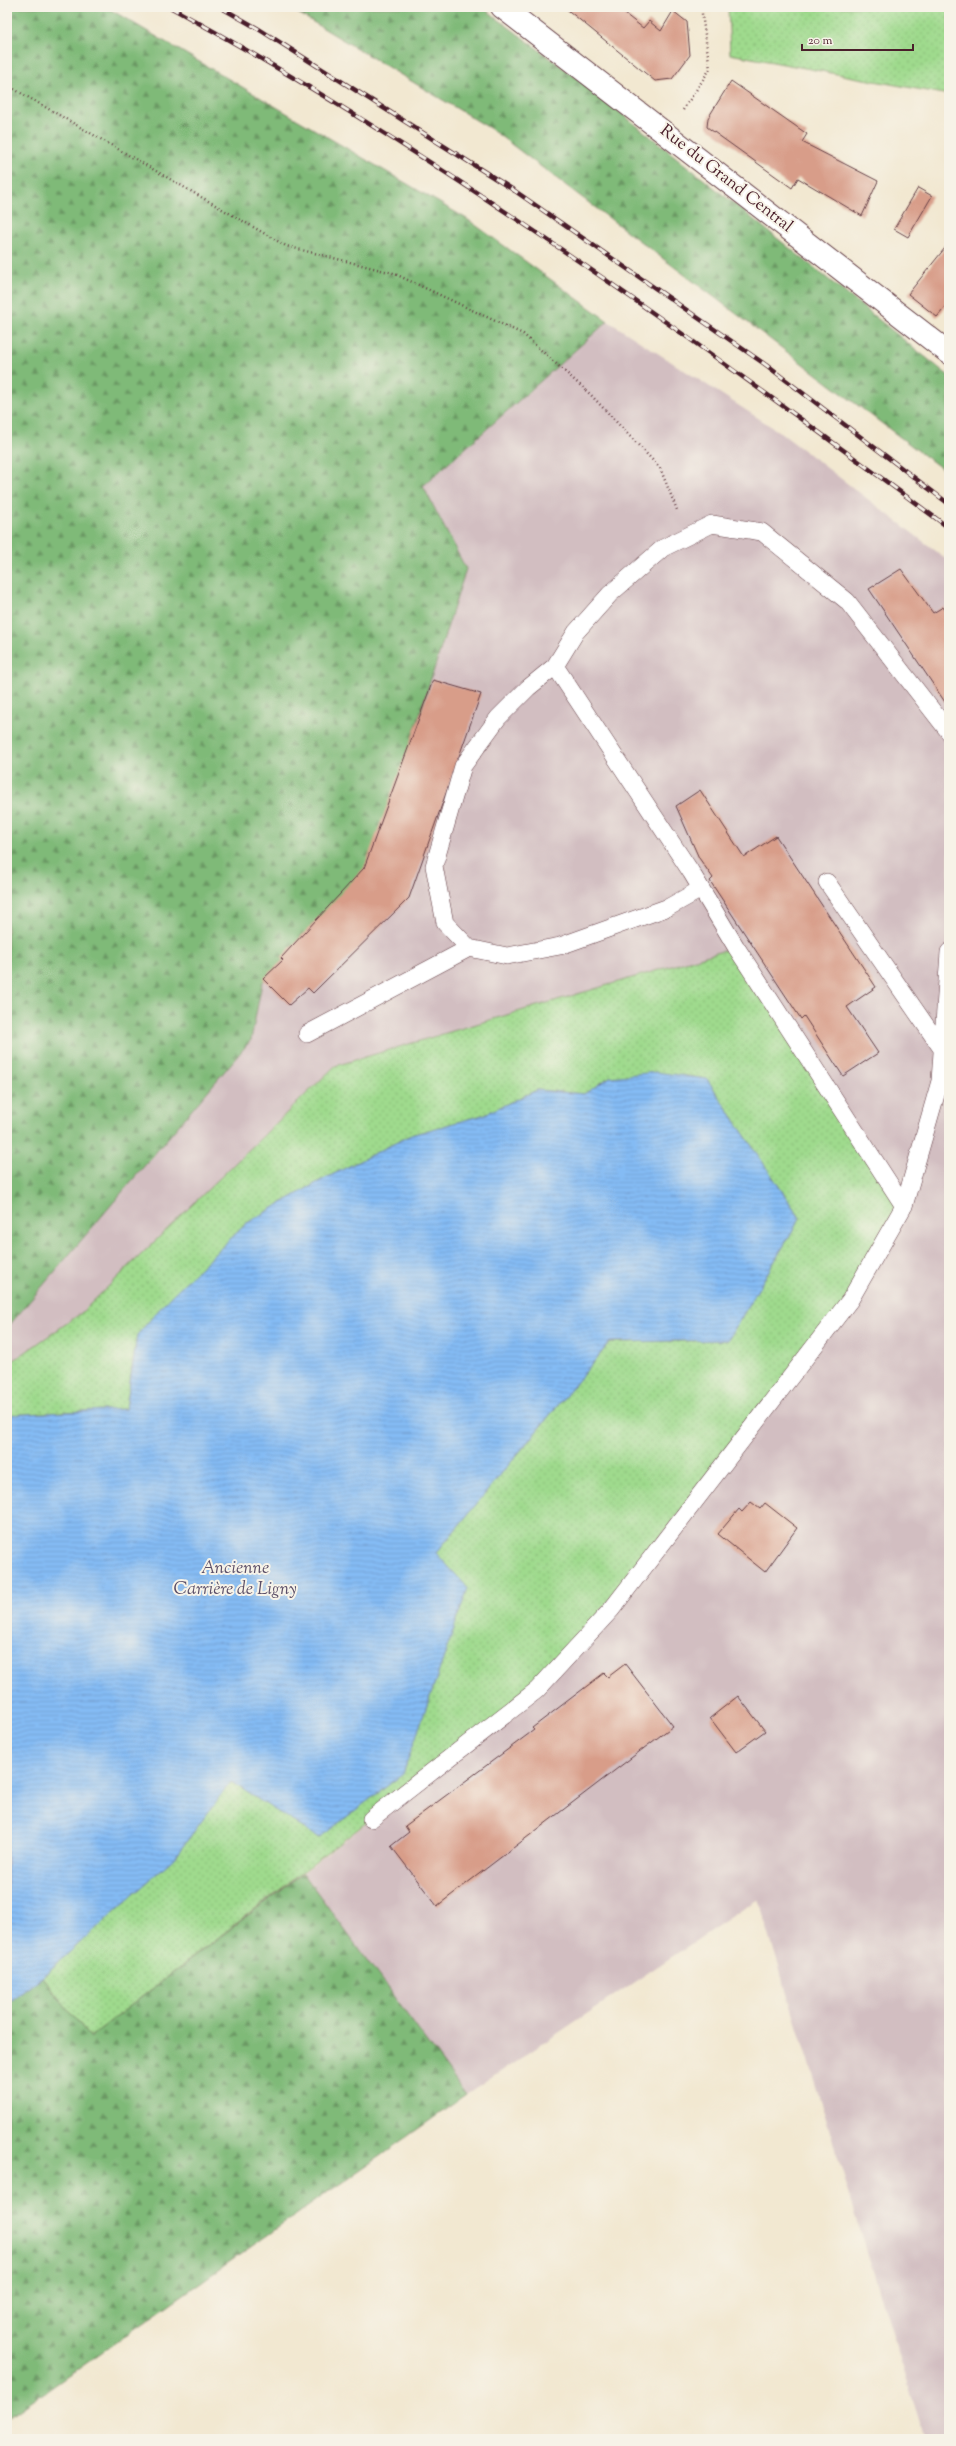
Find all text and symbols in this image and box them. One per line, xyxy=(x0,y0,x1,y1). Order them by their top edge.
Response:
scale bar xyxy=(802,26,913,52)
text: 20 m xyxy=(808,32,833,50)
street label: Rue du Grand Central xyxy=(654,119,798,239)
water label: Ancienne Carrière de Ligny xyxy=(173,1556,297,1603)

